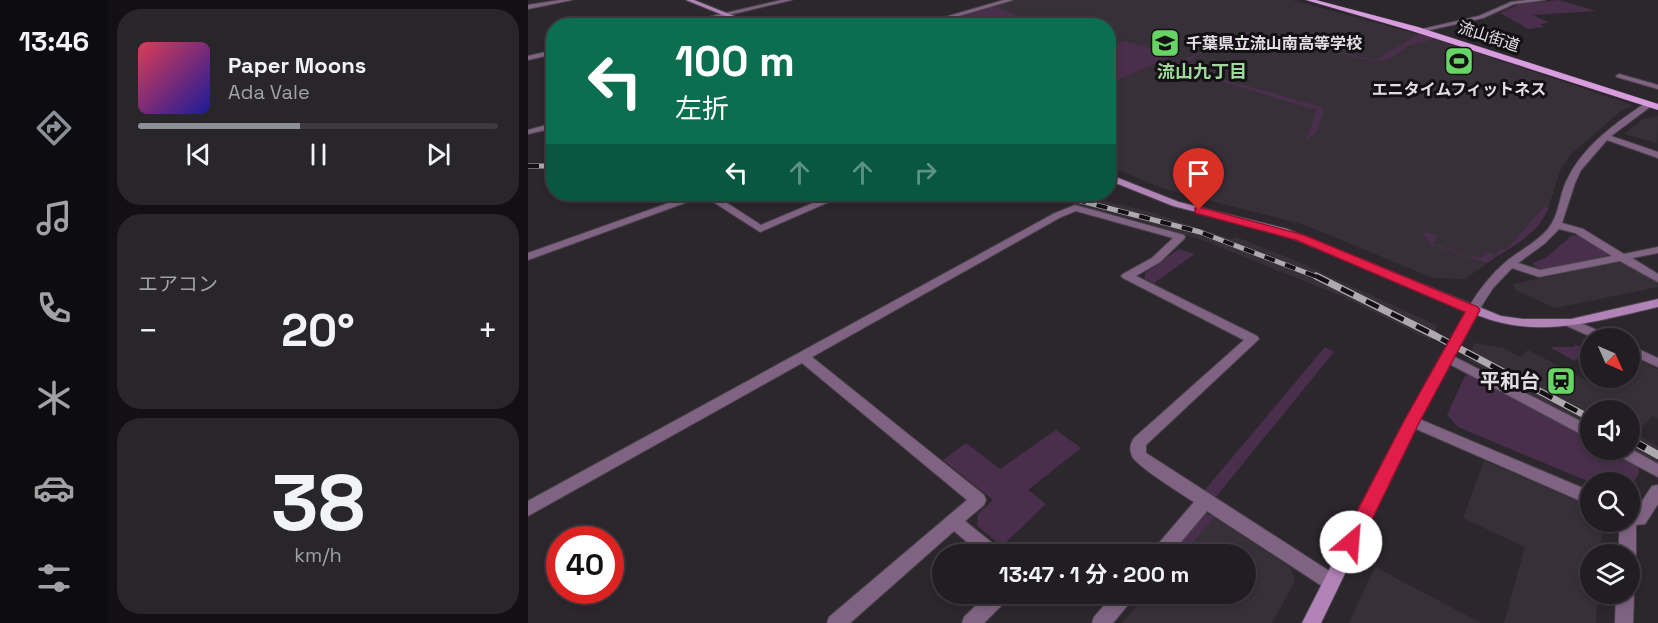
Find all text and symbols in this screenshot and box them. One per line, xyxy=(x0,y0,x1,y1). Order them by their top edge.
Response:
street label: 流山街道 xyxy=(1455,17,1523,56)
text: 13:46 xyxy=(19,24,89,59)
school or university icon: 千葉県立流山南高等学校 xyxy=(1149,27,1181,59)
place label: 千葉県立流山南高等学校 xyxy=(1186,33,1362,54)
text: 100 m xyxy=(675,35,795,88)
icon: left xyxy=(576,42,654,120)
sports icon: エニタイムフィットネス xyxy=(1443,45,1475,77)
text: Paper Moons xyxy=(228,51,366,79)
district label: 流山九丁目 xyxy=(1157,60,1247,83)
text: Ada Vale xyxy=(228,79,310,105)
place label: エニタイムフィットネス xyxy=(1372,79,1546,100)
text: 左折 xyxy=(675,91,729,126)
icon: directions xyxy=(33,107,75,149)
icon: previous xyxy=(182,138,215,171)
icon: pause xyxy=(302,138,335,171)
icon: next xyxy=(422,138,455,171)
pin xyxy=(1173,148,1224,210)
icon: left xyxy=(720,156,753,189)
icon: ahead xyxy=(783,156,816,189)
icon: ahead xyxy=(846,156,879,189)
icon: right xyxy=(909,156,942,189)
icon: arrive xyxy=(1182,157,1215,190)
icon: music xyxy=(33,197,75,239)
text: エアコン xyxy=(138,271,218,297)
icon: phone xyxy=(33,287,75,329)
text: 20° xyxy=(281,302,355,359)
text: − xyxy=(138,310,158,352)
text: + xyxy=(478,310,498,352)
north arrow xyxy=(1580,328,1640,388)
map controls xyxy=(1580,328,1640,604)
station icon: 平和台 xyxy=(1545,365,1577,397)
place label: 平和台 xyxy=(1480,368,1540,394)
icon: climate xyxy=(33,377,75,419)
button: sound xyxy=(1580,400,1640,460)
text: 38 xyxy=(271,453,365,553)
icon: car xyxy=(33,467,75,509)
button: search xyxy=(1580,472,1640,532)
position arrow xyxy=(1319,510,1383,574)
speed limit sign: 40 xyxy=(546,526,624,604)
text: km/h xyxy=(294,542,342,568)
button: layers xyxy=(1580,544,1640,604)
icon: filters xyxy=(33,557,75,599)
text: 13:47 · 1 分 · 200 m xyxy=(999,560,1189,588)

